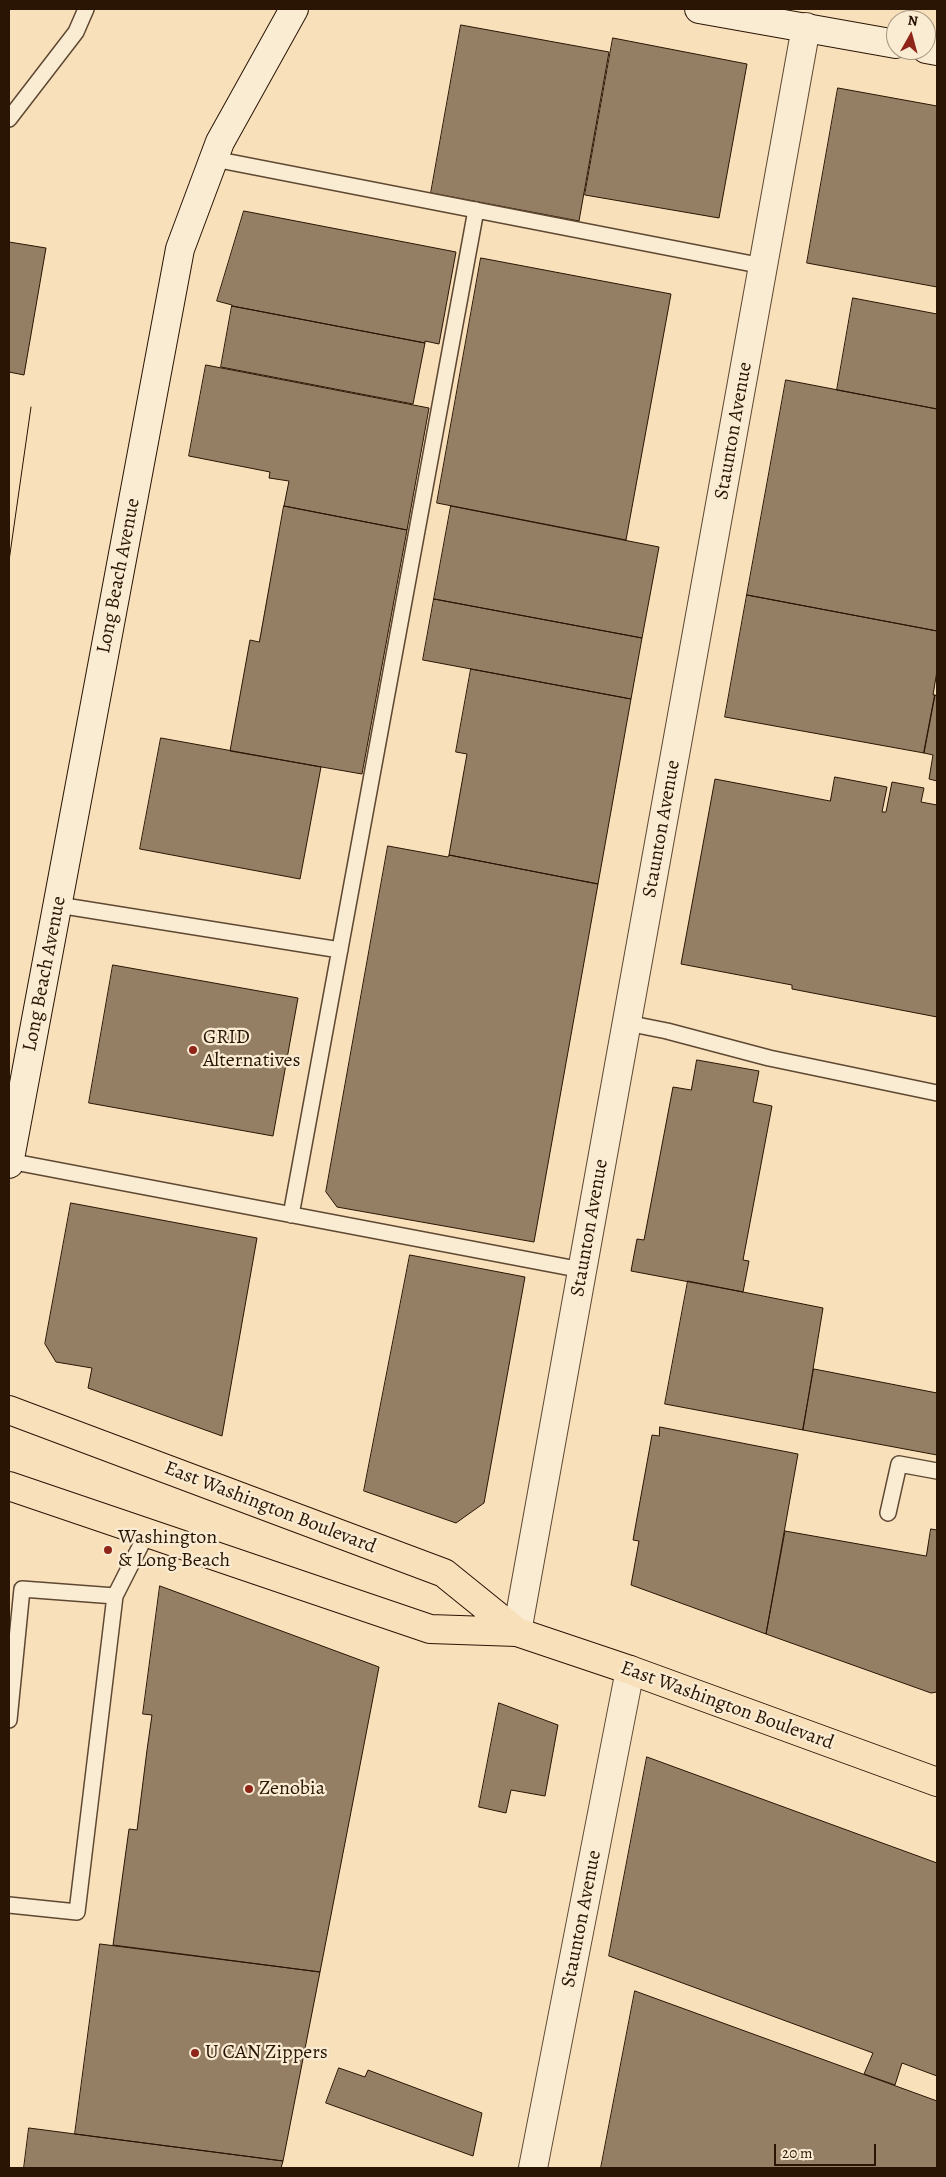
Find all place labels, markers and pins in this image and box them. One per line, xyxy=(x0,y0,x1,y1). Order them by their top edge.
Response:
place label: GRID Alternatives xyxy=(203,1026,300,1073)
marker: GRID Alternatives xyxy=(187,1044,199,1056)
place label: Washington & Long Beach xyxy=(118,1526,230,1573)
marker: Washington & Long Beach xyxy=(102,1544,114,1556)
place label: Zenobia xyxy=(259,1777,325,1801)
marker: Zenobia xyxy=(243,1783,255,1795)
place label: U CAN Zippers xyxy=(205,2041,328,2065)
marker: U CAN Zippers xyxy=(189,2047,201,2059)

